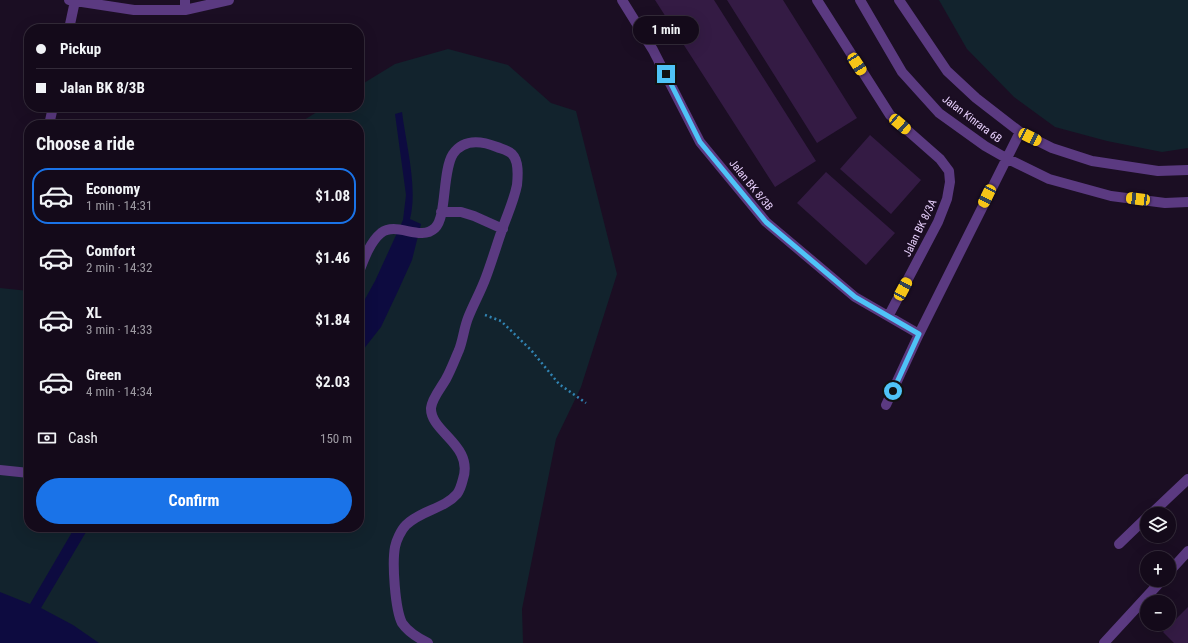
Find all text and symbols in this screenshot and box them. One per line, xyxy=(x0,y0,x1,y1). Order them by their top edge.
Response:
callout: 1 min xyxy=(633,16,699,44)
text: 1 min xyxy=(652,22,680,37)
text: Pickup xyxy=(60,40,101,58)
car xyxy=(845,51,869,77)
route end xyxy=(657,65,675,83)
text: Jalan BK 8/3B xyxy=(60,79,145,97)
street label: Jalan Kinrara 6B xyxy=(940,92,1004,146)
car xyxy=(887,112,913,136)
car xyxy=(1017,126,1043,148)
text: Choose a ride xyxy=(36,133,135,154)
street label: Jalan BK 8/3B xyxy=(727,157,775,213)
icon: car xyxy=(38,178,74,214)
text: Economy xyxy=(86,180,140,198)
car xyxy=(976,183,998,209)
text: $1.08 xyxy=(315,187,350,205)
car xyxy=(1125,192,1151,206)
street label: Jalan BK 8/3A xyxy=(901,197,940,259)
text: 1 min · 14:31 xyxy=(86,198,152,213)
icon: car xyxy=(38,240,74,276)
text: Comfort xyxy=(86,242,135,260)
text: $1.46 xyxy=(315,249,350,267)
text: 2 min · 14:32 xyxy=(86,260,152,275)
car xyxy=(892,276,914,302)
icon: car xyxy=(38,302,74,338)
text: XL xyxy=(86,304,102,322)
text: $1.84 xyxy=(315,311,350,329)
text: 3 min · 14:33 xyxy=(86,322,152,337)
icon: car xyxy=(38,364,74,400)
text: Green xyxy=(86,366,121,384)
text: $2.03 xyxy=(315,373,350,391)
route start xyxy=(884,382,902,400)
text: 4 min · 14:34 xyxy=(86,384,152,399)
icon: cash xyxy=(36,427,58,449)
text: Cash xyxy=(68,429,98,447)
text: 150 m xyxy=(320,431,352,446)
button: Confirm xyxy=(36,478,352,524)
map controls xyxy=(1140,507,1176,631)
button: layers xyxy=(1140,507,1176,543)
button: + xyxy=(1140,551,1176,587)
button: − xyxy=(1140,595,1176,631)

